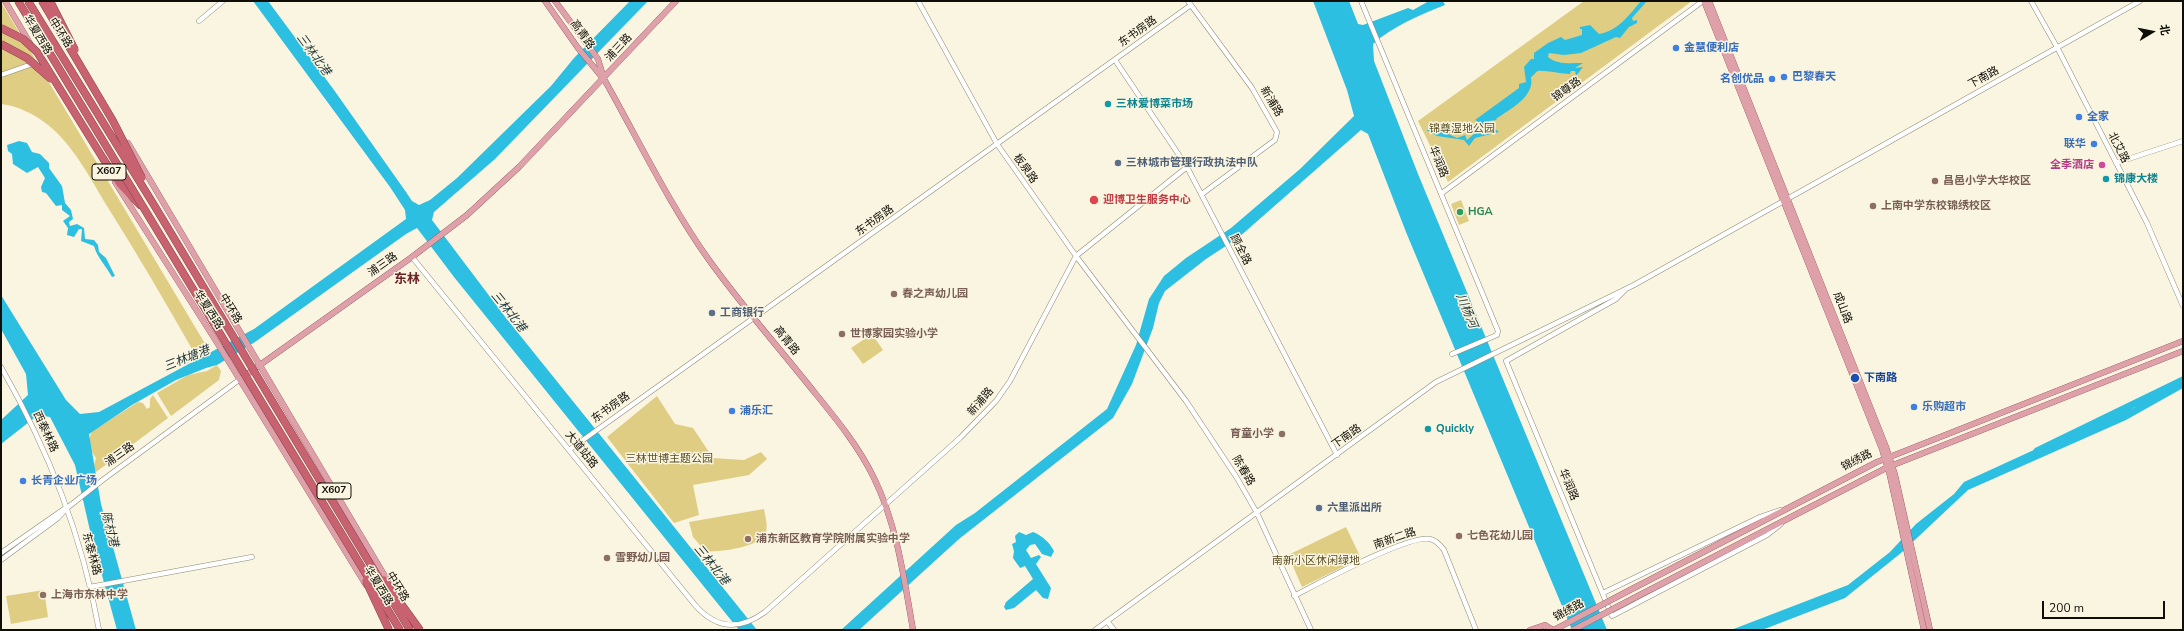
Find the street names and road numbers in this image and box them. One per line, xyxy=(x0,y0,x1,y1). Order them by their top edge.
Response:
street label: 华夏西路 xyxy=(20,13,54,57)
street label: 东书房路 xyxy=(1116,14,1160,50)
street label: 中环路 xyxy=(46,16,74,50)
street label: 高青路 xyxy=(567,18,597,52)
street label: 浦三路 xyxy=(603,31,635,65)
street label: 下南路 xyxy=(1966,64,2002,92)
street label: 锦尊路 xyxy=(1550,75,1584,105)
street label: 新浦路 xyxy=(1257,84,1285,120)
street label: 北艾路 xyxy=(2105,130,2131,166)
street label: 华润路 xyxy=(1426,144,1450,180)
street label: 板泉路 xyxy=(1010,152,1040,186)
road number: X607 xyxy=(92,164,126,180)
street label: 东书房路 xyxy=(853,203,897,239)
street label: 顾全路 xyxy=(1227,232,1253,268)
street label: 浦三路 xyxy=(366,250,400,280)
street label: 华夏西路 xyxy=(190,288,226,332)
street label: 成山路 xyxy=(1830,290,1854,326)
street label: 中环路 xyxy=(216,291,244,327)
street label: 高青路 xyxy=(770,324,802,358)
street label: 新浦路 xyxy=(965,385,997,419)
street label: 东书房路 xyxy=(589,390,633,426)
street label: 西泰林路 xyxy=(30,409,60,455)
street label: 下南路 xyxy=(1330,422,1364,452)
street label: 大道站路 xyxy=(562,429,600,471)
street label: 浦三路 xyxy=(103,440,137,470)
street label: 锦绣路 xyxy=(1839,448,1875,474)
street label: 陈春路 xyxy=(1229,453,1257,489)
street label: 华润路 xyxy=(1555,467,1581,503)
road number: X607 xyxy=(317,483,351,499)
street label: 南新二路 xyxy=(1372,526,1418,552)
street label: 东泰林路 xyxy=(79,531,103,577)
street label: 华夏西路 xyxy=(361,564,395,608)
street label: 中环路 xyxy=(383,569,411,605)
street label: 锦绣路 xyxy=(1551,597,1587,625)

